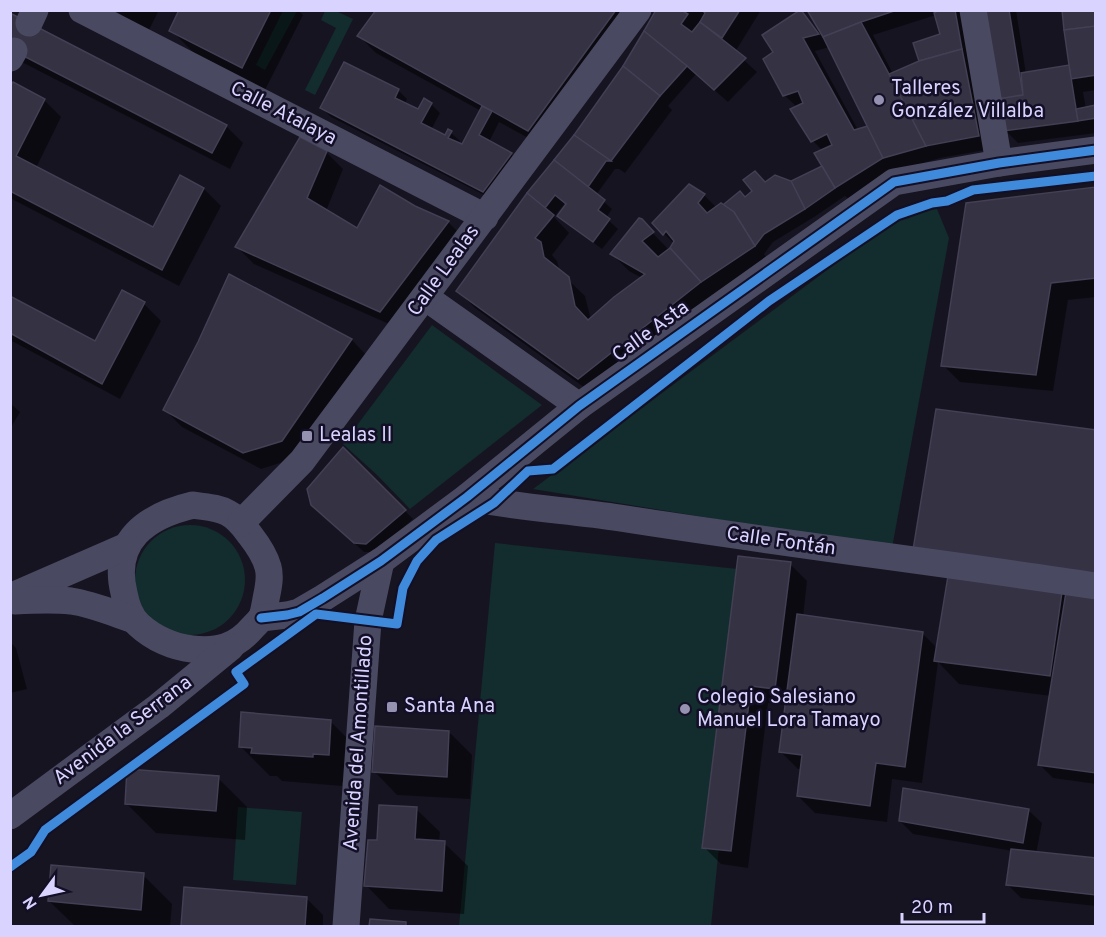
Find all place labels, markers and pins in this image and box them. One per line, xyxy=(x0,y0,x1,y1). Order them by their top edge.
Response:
place label: Talleres González Villalba xyxy=(891,76,1044,125)
marker: Talleres González Villalba xyxy=(872,93,886,107)
place label: Lealas II xyxy=(319,423,392,449)
marker: Lealas II xyxy=(300,429,314,443)
place label: Colegio Salesiano Manuel Lora Tamayo xyxy=(697,685,881,734)
place label: Santa Ana xyxy=(404,694,495,720)
marker: Santa Ana xyxy=(385,700,399,714)
marker: Colegio Salesiano Manuel Lora Tamayo xyxy=(678,702,692,716)

